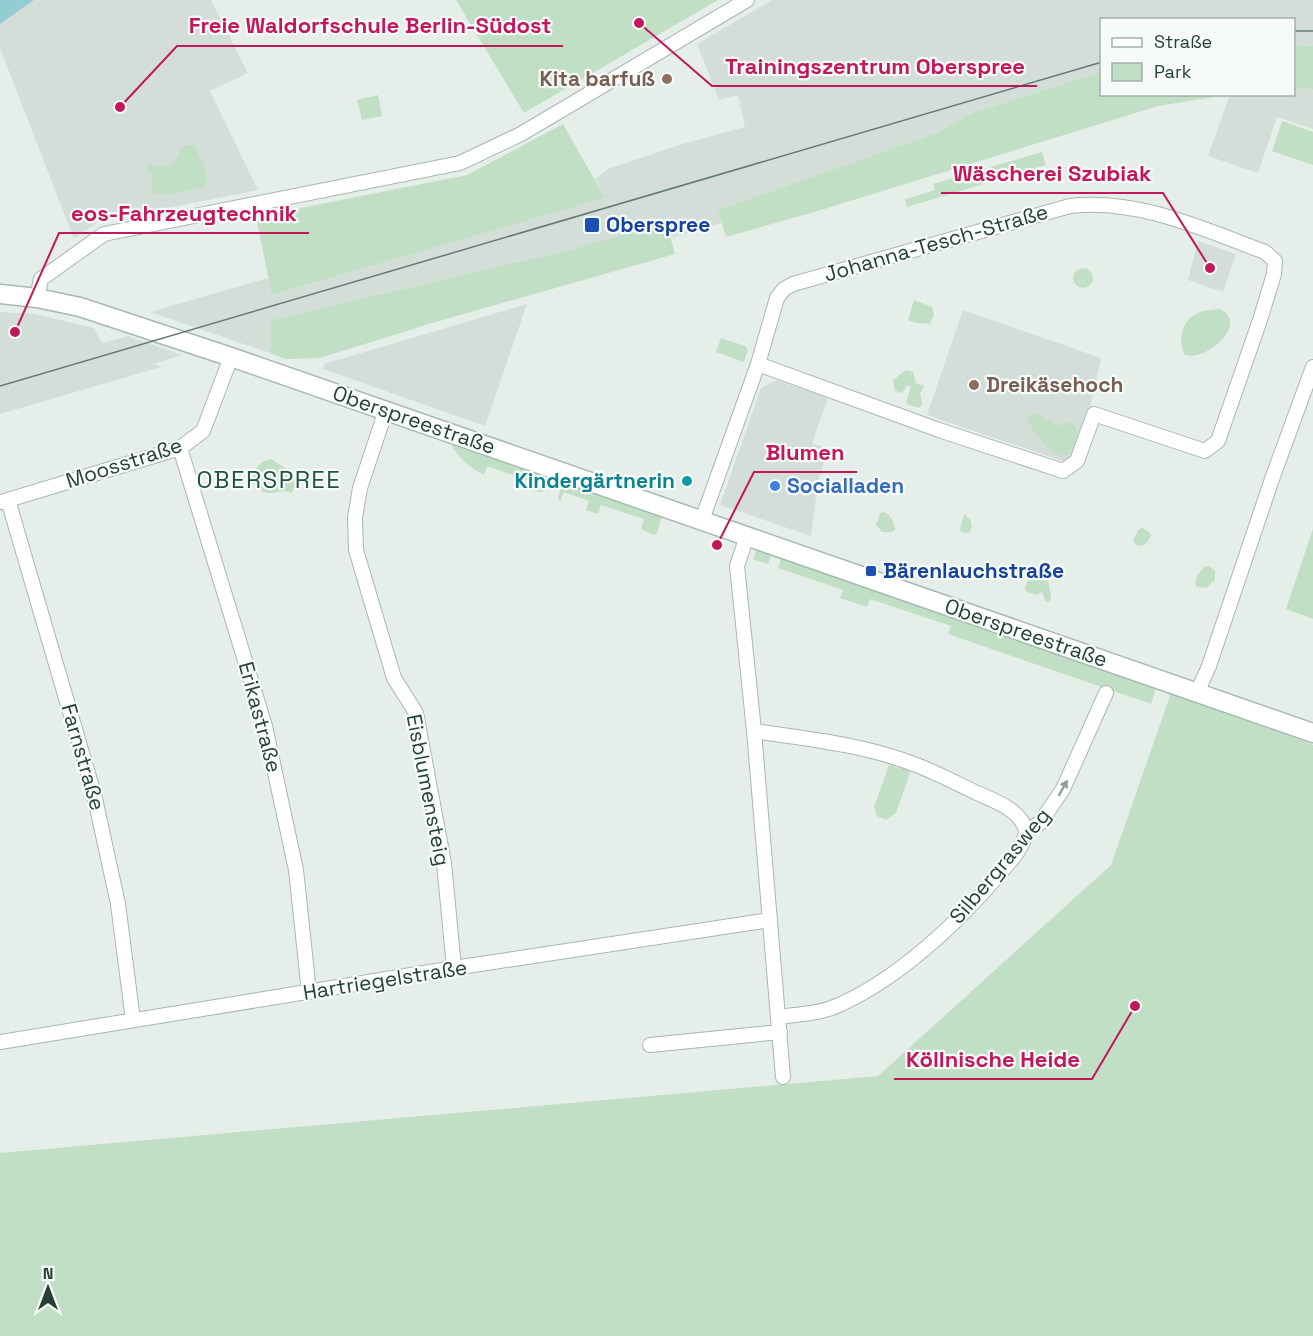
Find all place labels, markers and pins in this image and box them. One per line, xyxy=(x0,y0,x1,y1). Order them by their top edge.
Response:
callout: Freie Waldorfschule Berlin-Südost xyxy=(177,6,563,46)
callout: Trainingszentrum Oberspree xyxy=(712,46,1037,86)
place label: Kita barfuß xyxy=(540,65,655,92)
marker: Kita barfuß xyxy=(660,72,674,86)
callout: Wäscherei Szubiak xyxy=(941,153,1163,193)
callout: eos-Fahrzeugtechnik xyxy=(59,193,309,233)
place label: Oberspree xyxy=(606,211,710,238)
marker: Oberspree xyxy=(583,216,601,234)
place label: Dreikäsehoch xyxy=(986,371,1123,398)
marker: Dreikäsehoch xyxy=(967,378,981,392)
callout: Blumen xyxy=(754,432,857,472)
place label: Kindergärtnerin xyxy=(515,467,675,494)
place label: Socialladen xyxy=(787,472,904,499)
marker: Kindergärtnerin xyxy=(680,474,694,488)
marker: Socialladen xyxy=(768,479,782,493)
place label: Bärenlauchstraße xyxy=(883,557,1064,584)
marker: Bärenlauchstraße xyxy=(864,564,878,578)
callout: Köllnische Heide xyxy=(894,1039,1092,1079)

